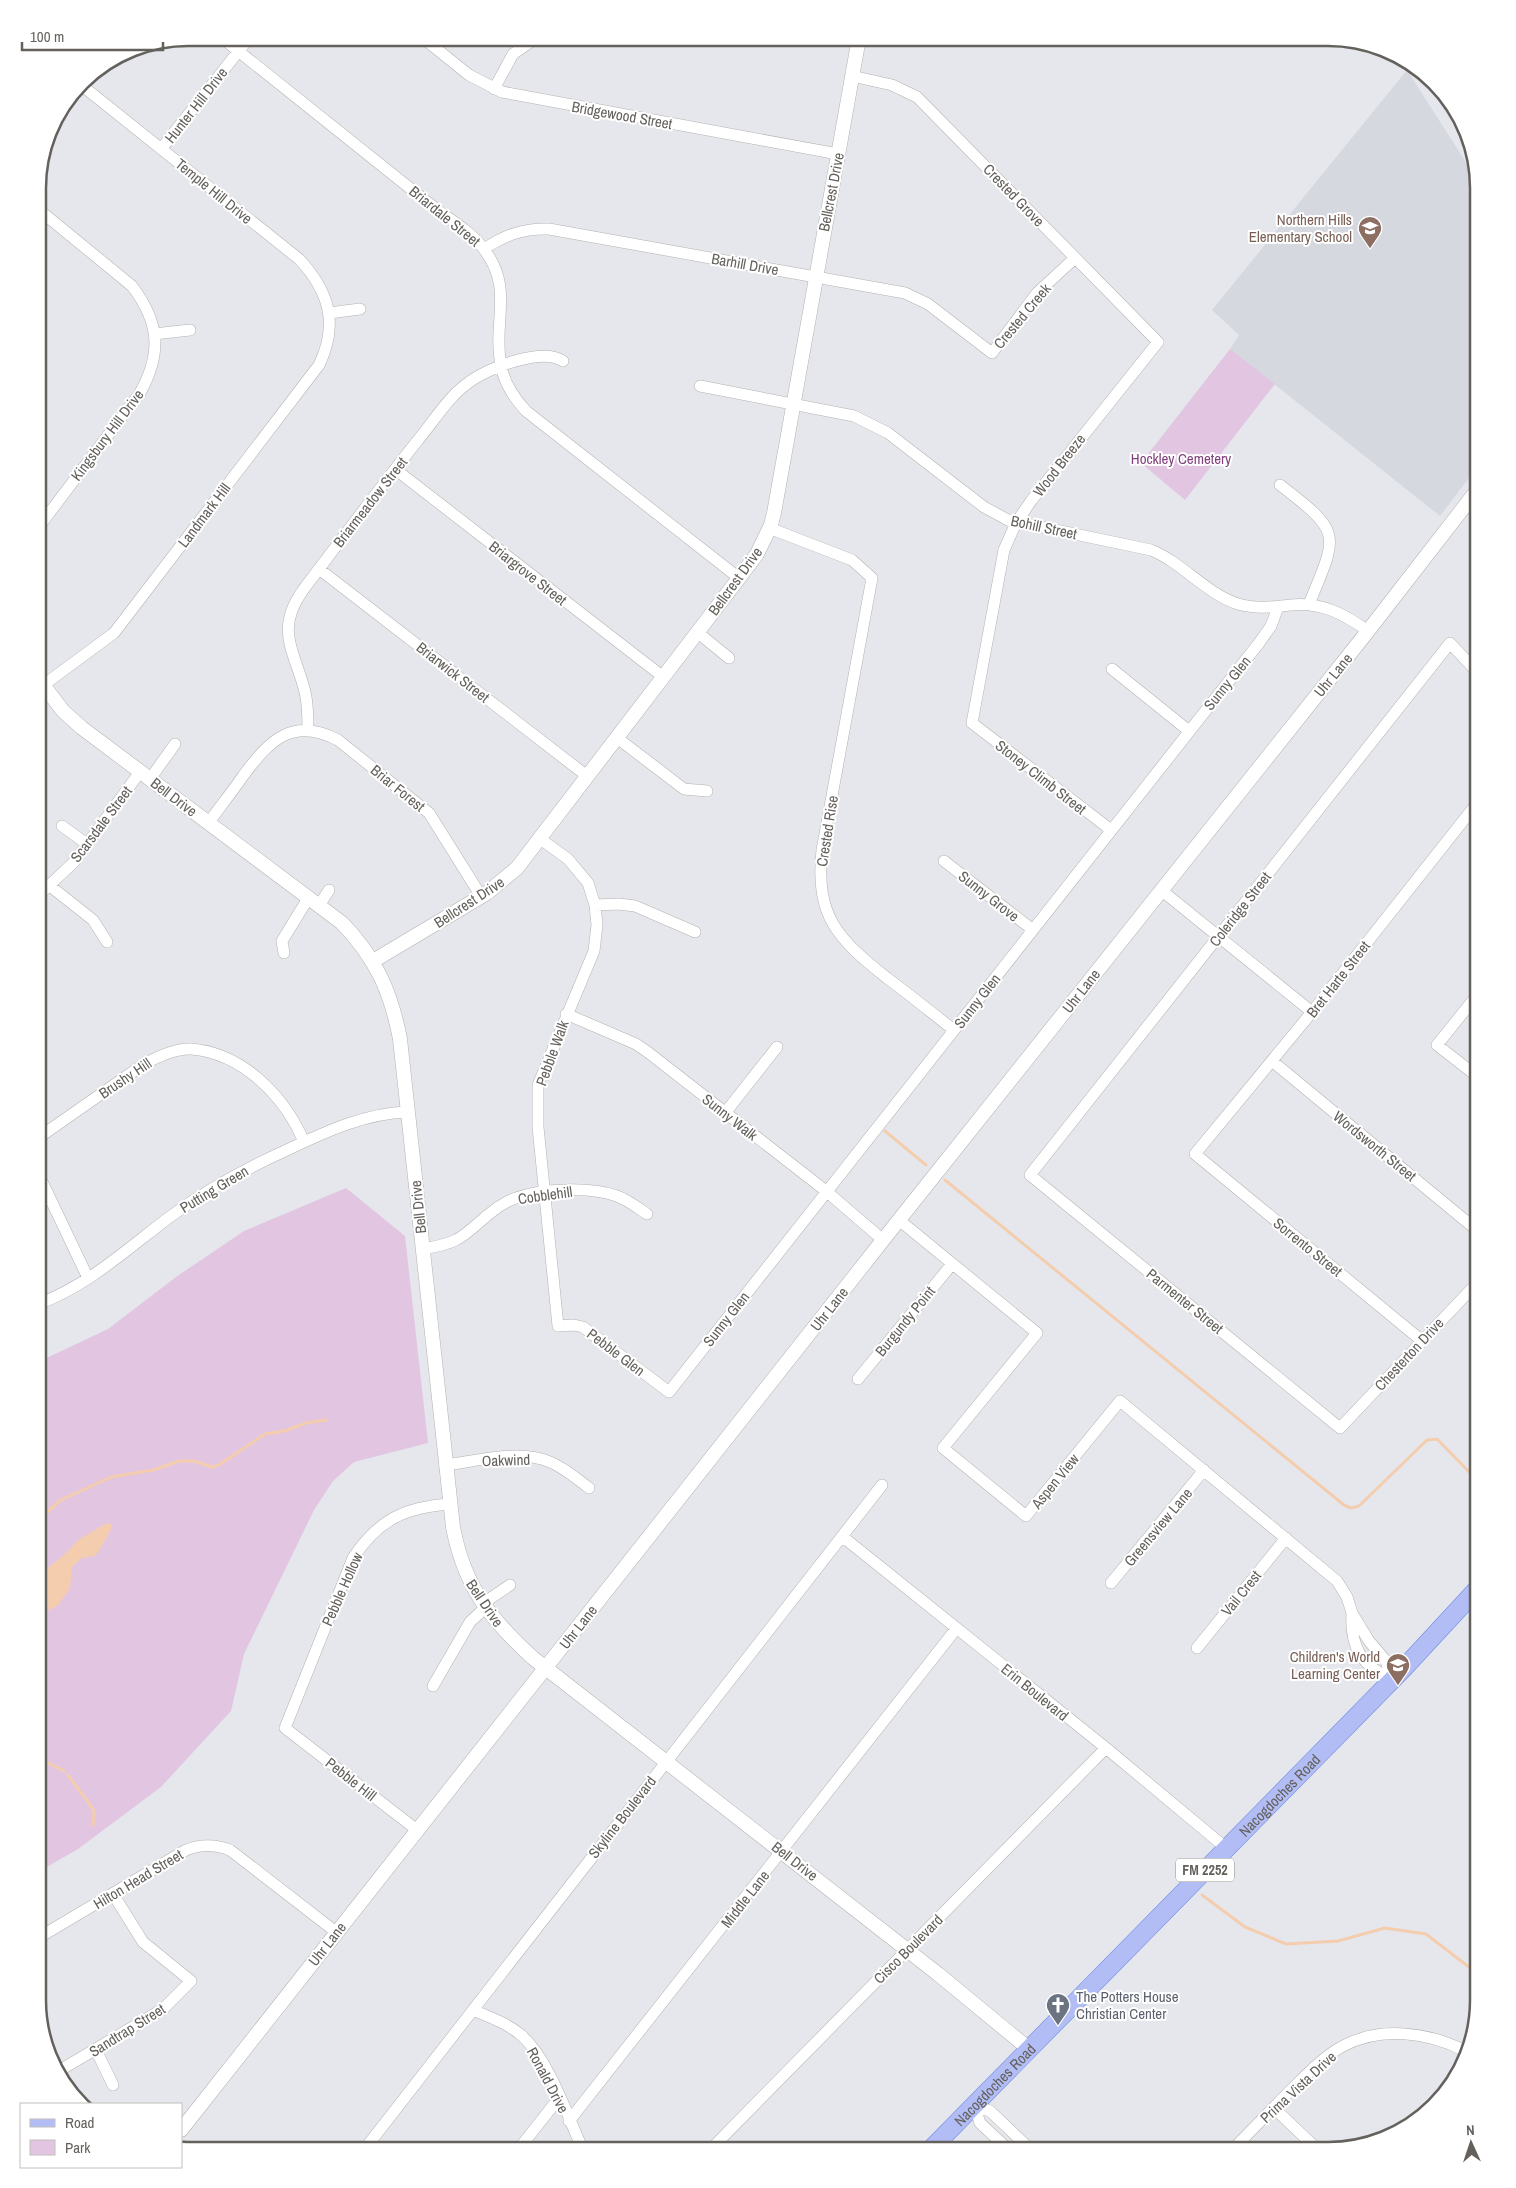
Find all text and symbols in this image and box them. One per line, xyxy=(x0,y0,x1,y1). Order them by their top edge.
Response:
scale bar xyxy=(22,20,164,52)
text: 100 m xyxy=(30,26,64,47)
street label: Hunter Hill Drive xyxy=(160,63,232,147)
street label: Bridgewood Street xyxy=(570,96,675,134)
street label: Bellcrest Drive xyxy=(813,151,849,233)
street label: Temple Hill Drive xyxy=(171,153,257,229)
street label: Crested Grove xyxy=(979,159,1049,231)
street label: Briardale Street xyxy=(405,181,486,252)
place label: Northern Hills Elementary School xyxy=(1249,209,1352,247)
school or university icon: Northern Hills Elementary School xyxy=(1357,215,1383,249)
street label: Barhill Drive xyxy=(710,248,780,280)
street label: Crested Creek xyxy=(988,278,1056,353)
street label: Kingsbury Hill Drive xyxy=(66,385,148,485)
street label: Wood Breeze xyxy=(1028,429,1090,501)
park label: Hockley Cemetery xyxy=(1131,448,1232,469)
street label: Briarmeadow Street xyxy=(328,452,412,552)
street label: Landmark Hill xyxy=(173,478,235,552)
street label: Bohill Street xyxy=(1009,510,1080,544)
street label: Briargrove Street xyxy=(485,536,572,610)
street label: Bellcrest Drive xyxy=(703,542,767,620)
street label: Briarwick Street xyxy=(412,637,494,708)
street label: Uhr Lane xyxy=(1309,649,1357,701)
street label: Sunny Glen xyxy=(1199,651,1255,715)
street label: Stoney Climb Street xyxy=(991,735,1091,820)
street label: Briar Forest xyxy=(366,760,430,817)
street label: Bell Drive xyxy=(146,773,202,822)
street label: Scarsdale Street xyxy=(65,781,137,867)
street label: Crested Rise xyxy=(811,794,843,868)
street label: Sunny Grove xyxy=(954,866,1024,926)
street label: Coleridge Street xyxy=(1204,867,1276,951)
street label: Bellcrest Drive xyxy=(430,871,508,933)
street label: Bret Harte Street xyxy=(1301,936,1375,1022)
street label: Uhr Lane xyxy=(1057,964,1105,1017)
street label: Sunny Glen xyxy=(949,969,1005,1033)
street label: Pebble Walk xyxy=(530,1016,574,1089)
street label: Brushy Hill xyxy=(94,1053,156,1103)
street label: Sunny Walk xyxy=(698,1089,763,1146)
street label: Wordsworth Street xyxy=(1329,1106,1422,1187)
street label: Putting Green xyxy=(176,1160,252,1218)
street label: Bell Drive xyxy=(405,1179,431,1235)
street label: Cobblehill xyxy=(516,1181,574,1209)
street label: Sorrento Street xyxy=(1269,1213,1347,1282)
street label: Parmenter Street xyxy=(1142,1263,1228,1339)
street label: Burgundy Point xyxy=(870,1281,940,1361)
street label: Uhr Lane xyxy=(805,1282,853,1335)
street label: Sunny Glen xyxy=(698,1287,754,1351)
street label: Chesterton Drive xyxy=(1370,1313,1448,1395)
street label: Pebble Glen xyxy=(583,1323,649,1381)
street label: Oakwind xyxy=(481,1449,531,1471)
street label: Aspen View xyxy=(1026,1449,1084,1514)
street label: Greensview Lane xyxy=(1119,1483,1197,1571)
street label: Pebble Hollow xyxy=(316,1549,368,1629)
street label: Vail Crest xyxy=(1216,1565,1266,1620)
street label: Bell Drive xyxy=(461,1575,509,1631)
street label: Uhr Lane xyxy=(554,1600,602,1653)
place label: Children's World Learning Center xyxy=(1290,1646,1380,1684)
school or university icon: Children's World Learning Center xyxy=(1385,1652,1411,1686)
street label: Erin Boulevard xyxy=(997,1658,1073,1726)
street label: Nacogdoches Road xyxy=(1234,1749,1325,1841)
street label: Pebble Hill xyxy=(321,1752,381,1806)
street label: Skyline Boulevard xyxy=(583,1771,661,1863)
street label: Bell Drive xyxy=(768,1836,823,1886)
street label: Hilton Head Street xyxy=(89,1844,187,1914)
road number: FM 2252 xyxy=(1176,1858,1234,1882)
street label: Middle Lane xyxy=(716,1866,774,1932)
street label: Cisco Boulevard xyxy=(869,1910,947,1988)
street label: Uhr Lane xyxy=(303,1917,351,1970)
place label: The Potters House Christian Center xyxy=(1076,1986,1179,2024)
church icon: The Potters House Christian Center xyxy=(1045,1992,1071,2026)
street label: Sandtrap Street xyxy=(85,1998,170,2062)
street label: Nacogdoches Road xyxy=(949,2039,1040,2130)
street label: Ronald Drive xyxy=(522,2043,574,2117)
street label: Prima Vista Drive xyxy=(1255,2046,1341,2128)
legend xyxy=(20,2103,182,2168)
text: Road xyxy=(65,2112,94,2133)
north arrow xyxy=(1446,2118,1496,2168)
text: N xyxy=(1466,2121,1475,2139)
text: Park xyxy=(65,2137,91,2158)

